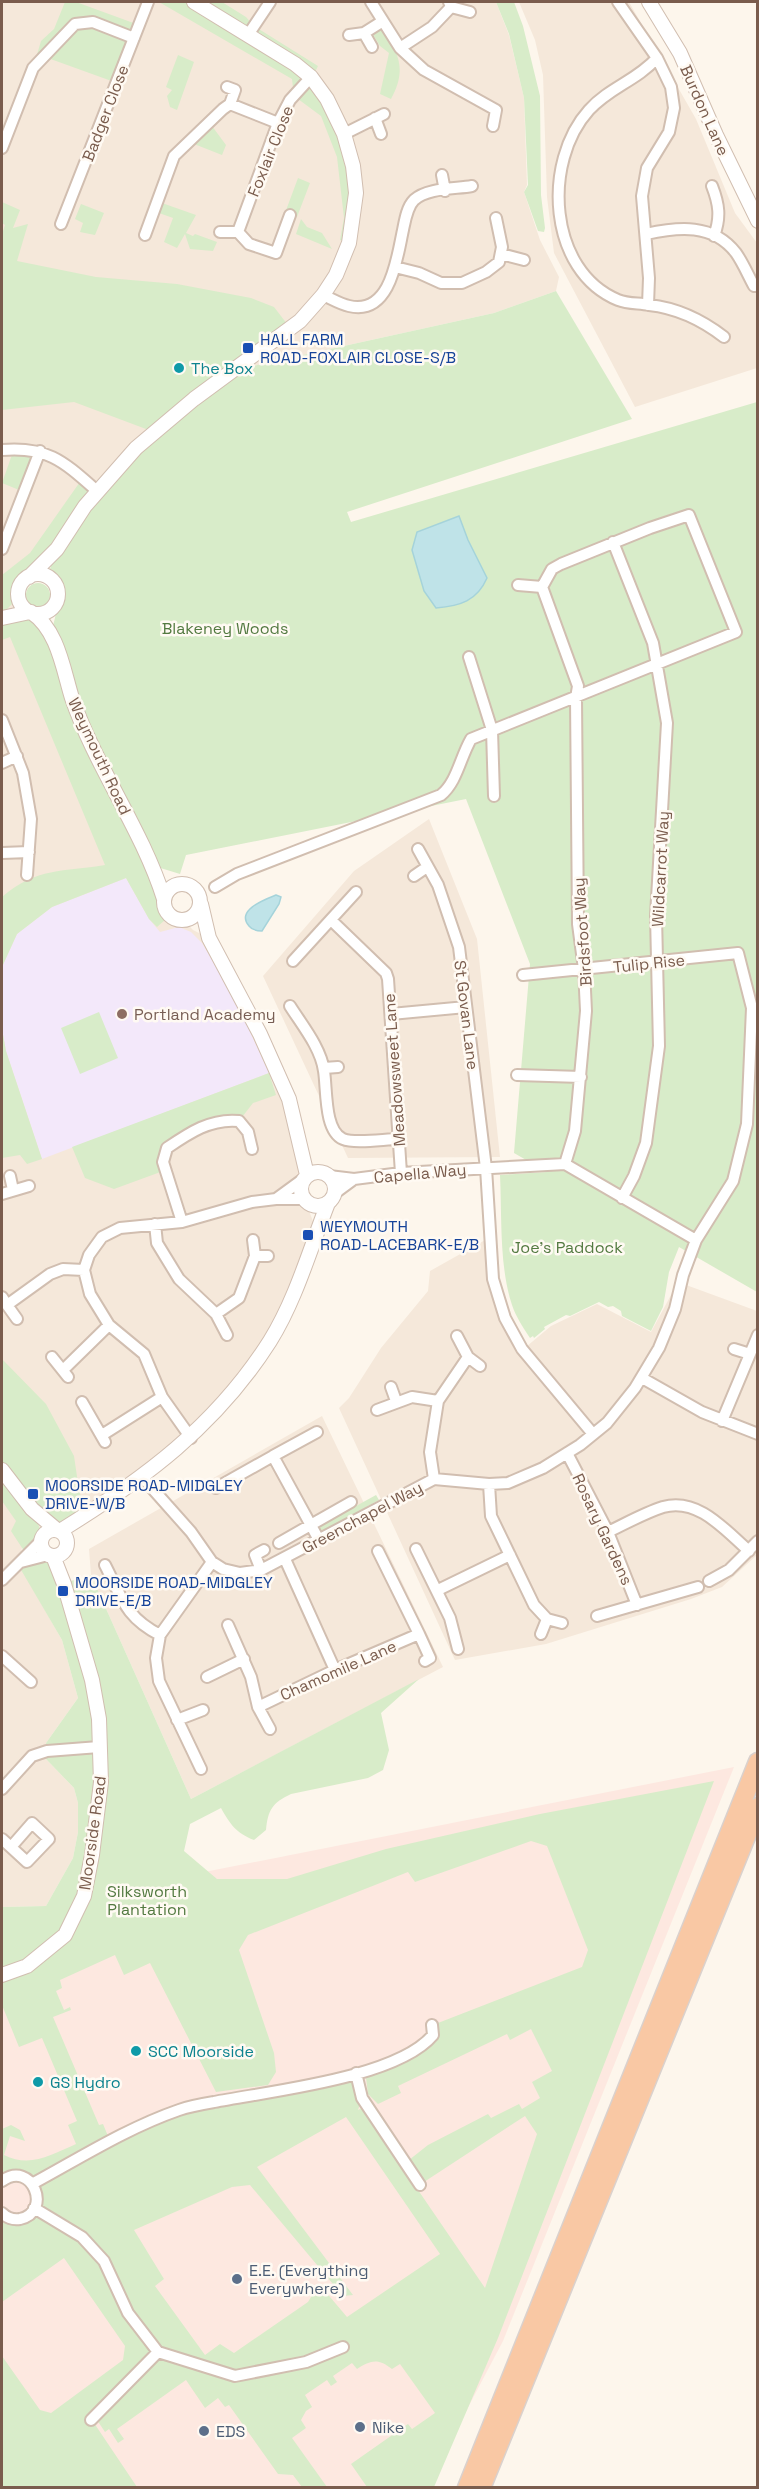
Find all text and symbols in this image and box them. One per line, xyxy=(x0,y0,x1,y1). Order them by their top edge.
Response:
street label: Burdon Lane xyxy=(675,61,734,159)
street label: Badger Close xyxy=(77,62,134,164)
street label: Foxlair Close xyxy=(243,102,298,200)
place label: HALL FARM ROAD-FOXLAIR CLOSE-S/B xyxy=(260,329,456,368)
marker: HALL FARM ROAD-FOXLAIR CLOSE-S/B xyxy=(241,341,255,355)
place label: The Box xyxy=(191,358,253,379)
marker: The Box xyxy=(172,361,186,375)
park label: Blakeney Woods xyxy=(162,618,288,639)
street label: Weymouth Road xyxy=(63,694,136,818)
street label: Wildcarrot Way xyxy=(647,810,674,928)
street label: Birdsfoot Way xyxy=(568,877,597,987)
street label: Tulip Rise xyxy=(612,949,686,978)
street label: St Govan Lane xyxy=(449,959,484,1071)
street label: Meadowsweet Lane xyxy=(379,993,410,1147)
place label: Portland Academy xyxy=(134,1004,276,1025)
marker: Portland Academy xyxy=(115,1007,129,1021)
street label: Capella Way xyxy=(373,1159,467,1188)
place label: WEYMOUTH ROAD-LACEBARK-E/B xyxy=(320,1216,479,1255)
marker: WEYMOUTH ROAD-LACEBARK-E/B xyxy=(301,1228,315,1242)
park label: Joe's Paddock xyxy=(511,1237,623,1258)
street label: Rosary Gardens xyxy=(567,1470,638,1588)
place label: MOORSIDE ROAD-MIDGLEY DRIVE-W/B xyxy=(45,1475,243,1514)
street label: Greenchapel Way xyxy=(298,1477,426,1558)
marker: MOORSIDE ROAD-MIDGLEY DRIVE-W/B xyxy=(26,1487,40,1501)
place label: MOORSIDE ROAD-MIDGLEY DRIVE-E/B xyxy=(75,1572,273,1611)
marker: MOORSIDE ROAD-MIDGLEY DRIVE-E/B xyxy=(56,1584,70,1598)
street label: Chamomile Lane xyxy=(277,1635,400,1706)
street label: Moorside Road xyxy=(74,1775,111,1891)
park label: Silksworth Plantation xyxy=(107,1881,187,1920)
place label: SCC Moorside xyxy=(148,2041,254,2062)
marker: SCC Moorside xyxy=(129,2044,143,2058)
place label: GS Hydro xyxy=(50,2072,121,2093)
marker: GS Hydro xyxy=(31,2075,45,2089)
place label: E.E. (Everything Everywhere) xyxy=(249,2260,369,2299)
marker: E.E. (Everything Everywhere) xyxy=(230,2272,244,2286)
place label: Nike xyxy=(372,2417,404,2438)
marker: Nike xyxy=(353,2420,367,2434)
place label: EDS xyxy=(216,2421,246,2442)
marker: EDS xyxy=(197,2424,211,2438)

